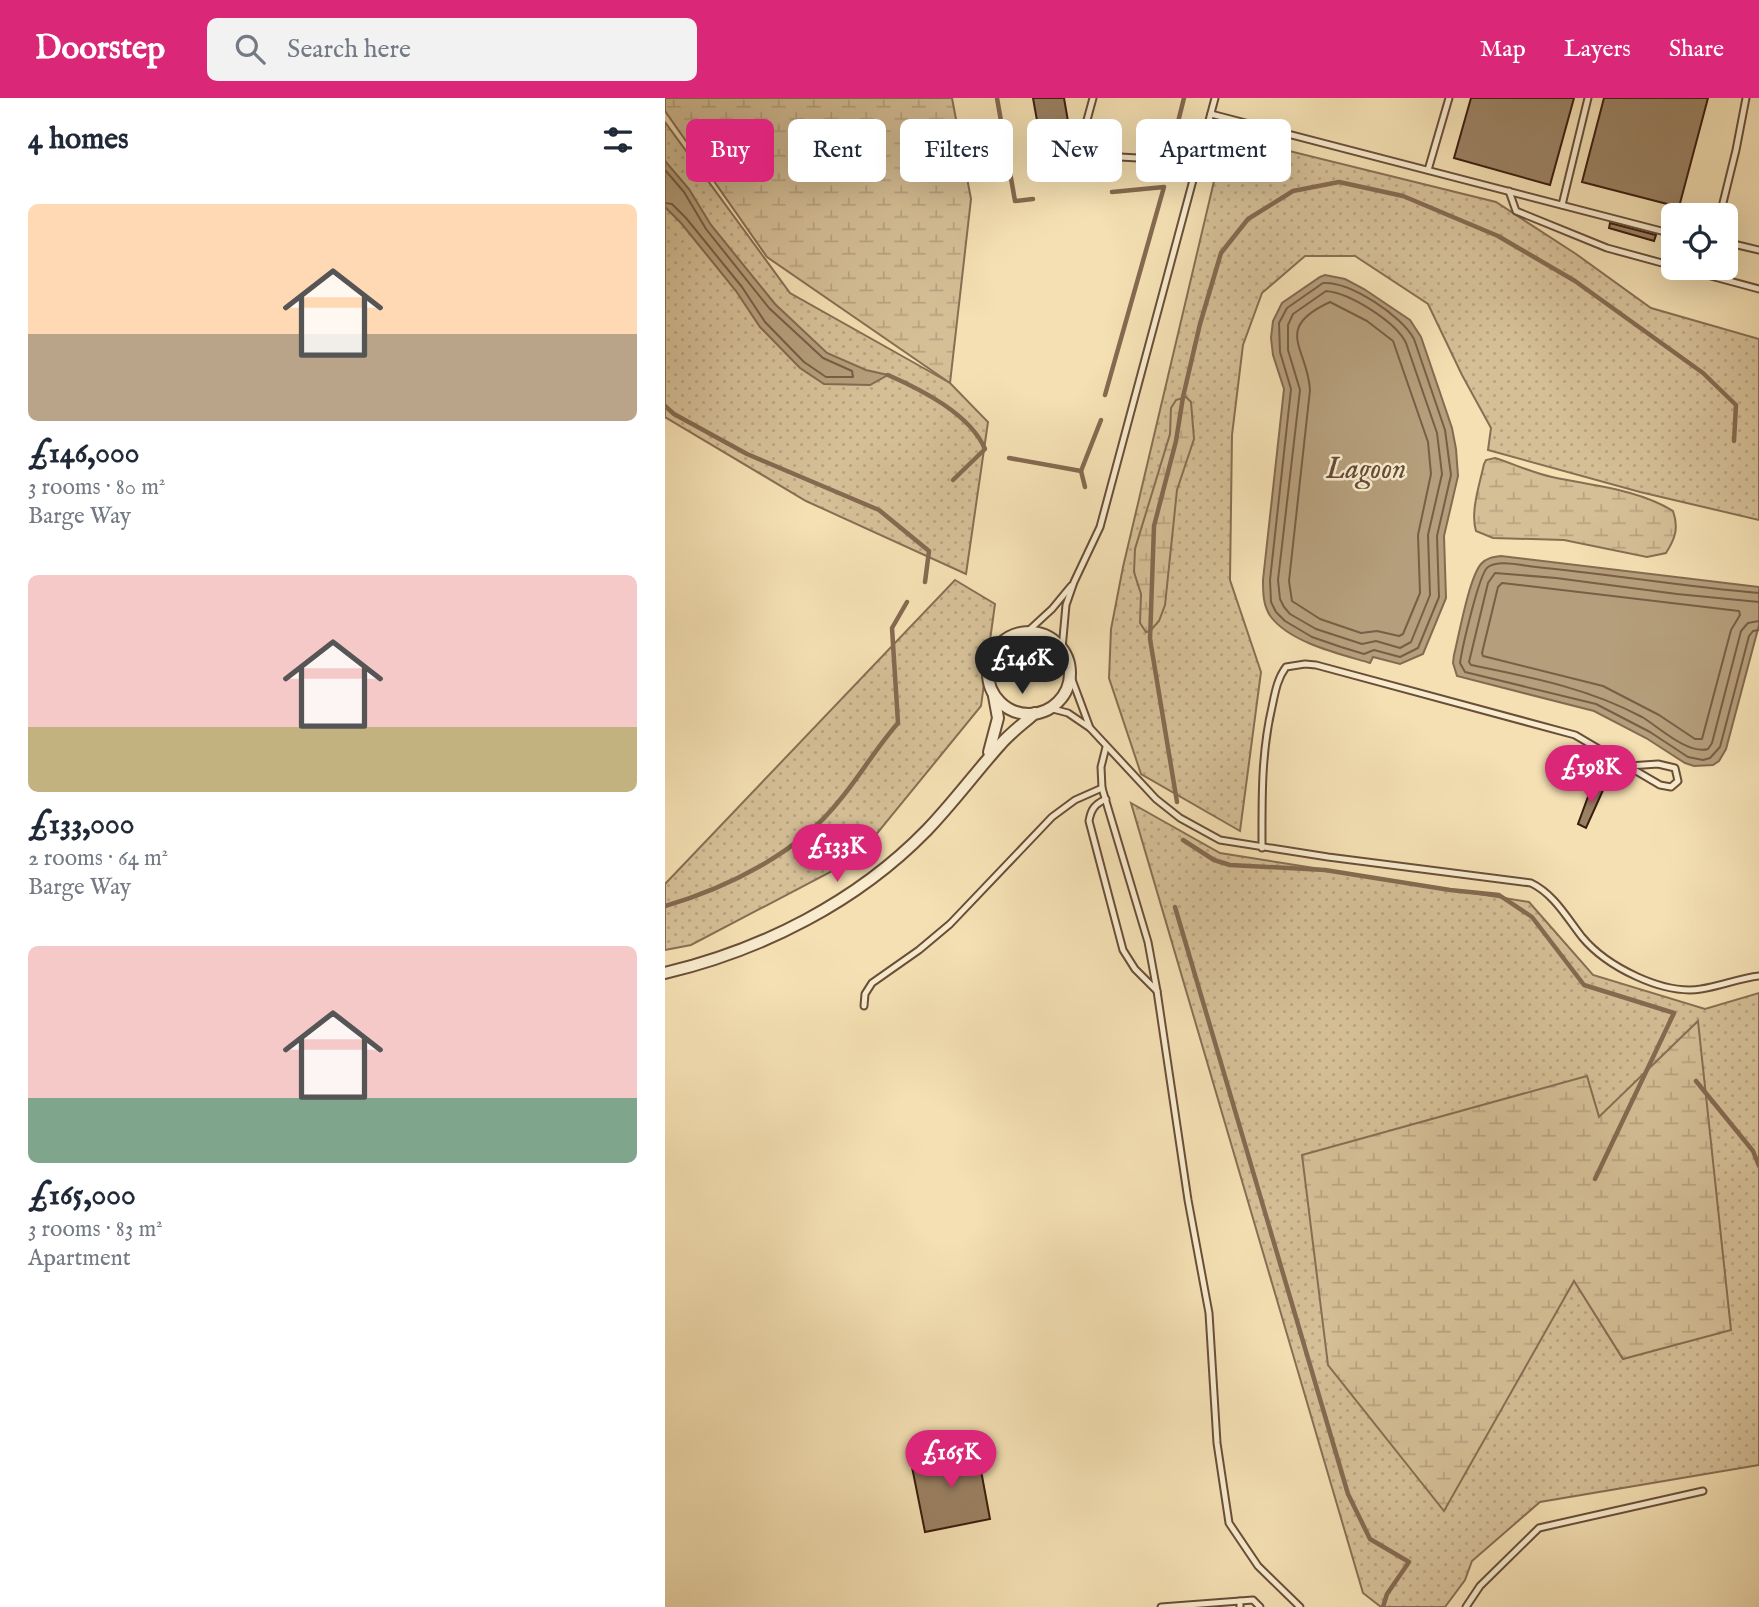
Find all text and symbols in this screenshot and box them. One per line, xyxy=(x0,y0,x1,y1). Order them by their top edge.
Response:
search box xyxy=(207,18,697,81)
text: Doorstep xyxy=(35,28,165,70)
icon: search xyxy=(231,30,269,68)
text: Search here xyxy=(287,33,411,66)
text: Map xyxy=(1480,34,1526,65)
text: Layers xyxy=(1564,34,1631,65)
text: Share xyxy=(1669,34,1724,65)
chip: Buy xyxy=(686,119,774,182)
chip: Rent xyxy=(788,119,886,182)
chip: Filters xyxy=(900,119,1013,182)
chip: New xyxy=(1027,119,1122,182)
chip: Apartment xyxy=(1136,119,1291,182)
text: 4 homes xyxy=(28,121,129,159)
icon: filters xyxy=(599,121,637,159)
map controls xyxy=(1661,203,1738,280)
button: locate xyxy=(1661,203,1738,280)
icon: home xyxy=(270,250,396,376)
text: £146,000 xyxy=(28,435,140,473)
water label: Lagoon xyxy=(1325,451,1406,489)
text: 3 rooms · 80 m² xyxy=(28,473,165,502)
text: Barge Way xyxy=(28,502,131,531)
icon: home xyxy=(270,621,396,747)
pin: £146K xyxy=(973,636,1071,696)
text: £146K xyxy=(991,644,1053,673)
pin: £198K xyxy=(1542,746,1640,805)
text: £198K xyxy=(1561,753,1621,782)
text: £133,000 xyxy=(28,806,135,844)
pin: £133K xyxy=(788,824,886,884)
text: £133K xyxy=(808,832,866,861)
text: 2 rooms · 64 m² xyxy=(28,844,168,873)
text: Barge Way xyxy=(28,873,131,902)
icon: home xyxy=(270,992,396,1118)
text: £165,000 xyxy=(28,1177,136,1215)
text: 3 rooms · 83 m² xyxy=(28,1215,163,1244)
text: Apartment xyxy=(28,1244,131,1273)
pin: £165K xyxy=(902,1430,1000,1490)
text: £165K xyxy=(921,1438,981,1467)

